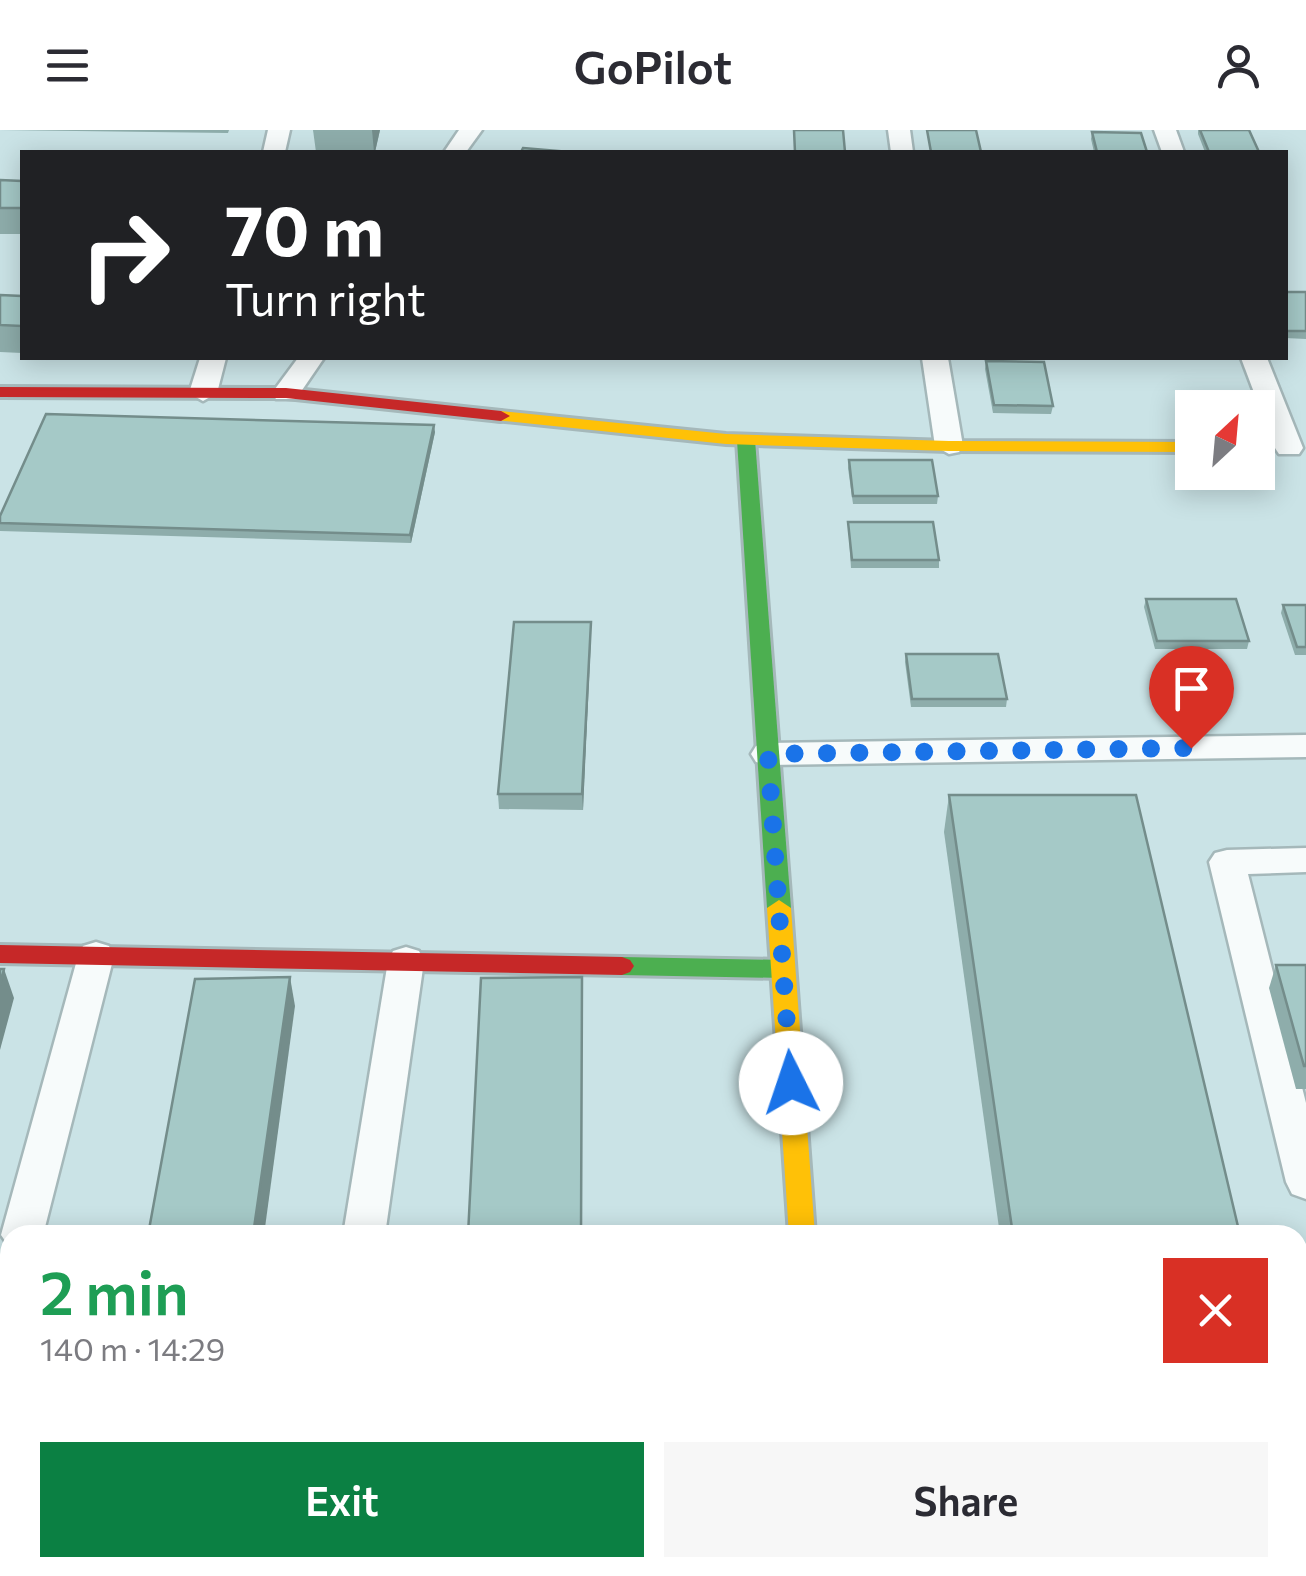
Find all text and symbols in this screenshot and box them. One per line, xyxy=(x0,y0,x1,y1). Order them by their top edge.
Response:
icon: menu xyxy=(40,38,95,93)
text: GoPilot xyxy=(574,38,732,93)
icon: person xyxy=(1211,38,1266,93)
text: 70 m xyxy=(225,185,384,270)
icon: right xyxy=(60,190,190,320)
text: Turn right xyxy=(225,270,426,325)
north arrow xyxy=(1175,390,1275,490)
map controls xyxy=(1175,390,1275,490)
pin xyxy=(1149,646,1234,749)
icon: arrive xyxy=(1164,661,1219,716)
position arrow xyxy=(739,1031,843,1135)
text: 2 min xyxy=(40,1254,189,1327)
button: close xyxy=(1163,1258,1268,1363)
text: 140 m · 14:29 xyxy=(40,1328,225,1368)
button: Exit xyxy=(40,1442,644,1557)
button: Share xyxy=(664,1442,1268,1557)

